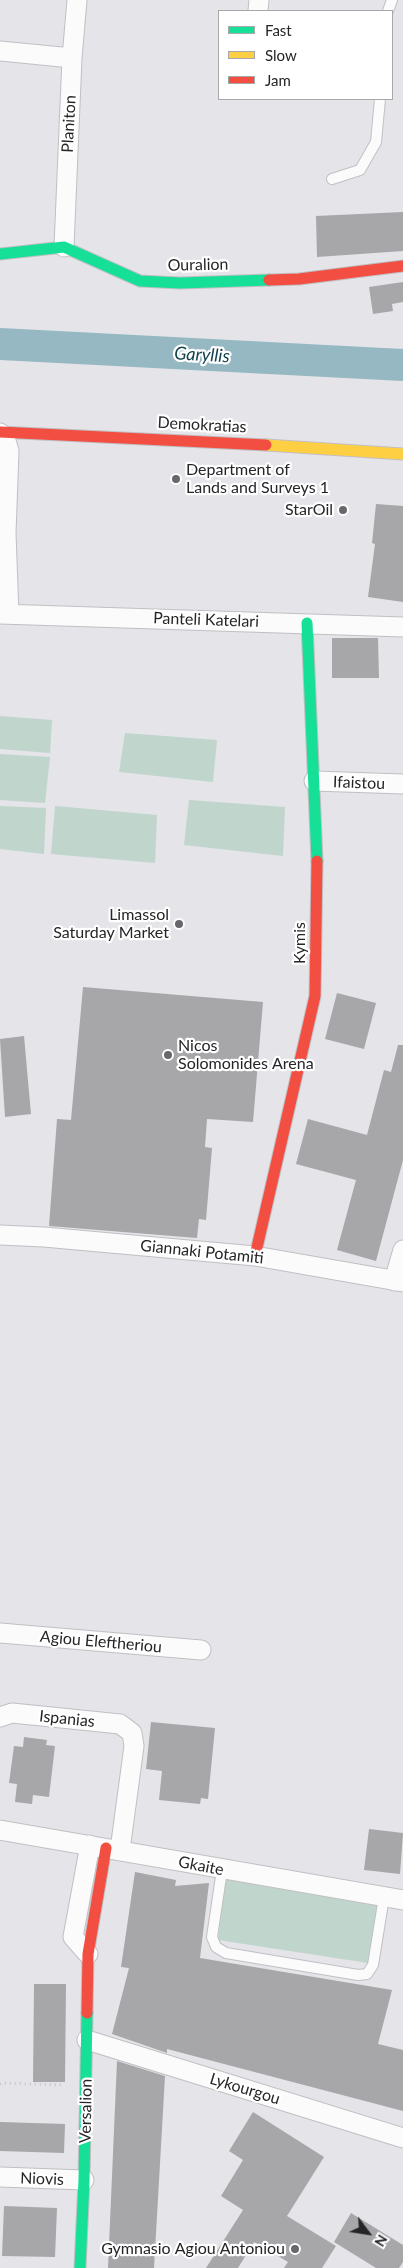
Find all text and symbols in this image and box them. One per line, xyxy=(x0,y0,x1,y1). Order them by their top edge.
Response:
legend xyxy=(218,10,393,100)
text: Fast xyxy=(265,21,292,39)
text: Slow xyxy=(265,46,297,64)
text: Jam xyxy=(265,71,291,89)
street label: Planiton xyxy=(58,95,80,153)
street label: Ouralion xyxy=(167,255,229,275)
water label: Garyllis xyxy=(174,343,230,367)
street label: Demokratias xyxy=(157,413,247,437)
place label: Department of Lands and Surveys 1 xyxy=(186,460,329,498)
marker: Department of Lands and Surveys 1 xyxy=(170,473,182,485)
place label: StarOil xyxy=(285,500,333,520)
marker: StarOil xyxy=(337,504,349,516)
street label: Panteli Katelari xyxy=(153,609,259,631)
street label: Ifaistou xyxy=(333,772,385,794)
place label: Limassol Saturday Market xyxy=(53,905,169,943)
marker: Limassol Saturday Market xyxy=(173,918,185,930)
street label: Kymis xyxy=(290,922,310,964)
place label: Nicos Solomonides Arena xyxy=(178,1036,314,1074)
marker: Nicos Solomonides Arena xyxy=(162,1049,174,1061)
street label: Giannaki Potamiti xyxy=(139,1236,265,1268)
street label: Agiou Eleftheriou xyxy=(39,1627,163,1657)
street label: Ispanias xyxy=(38,1707,96,1731)
street label: Gkaite xyxy=(177,1852,225,1880)
street label: Lykourgou xyxy=(208,2069,282,2109)
street label: Versalion xyxy=(76,2079,96,2143)
street label: Niovis xyxy=(20,2169,64,2189)
north arrow xyxy=(343,2208,393,2258)
text: N xyxy=(371,2232,391,2250)
place label: Gymnasio Agiou Antoniou xyxy=(101,2239,285,2259)
marker: Gymnasio Agiou Antoniou xyxy=(289,2243,301,2255)

